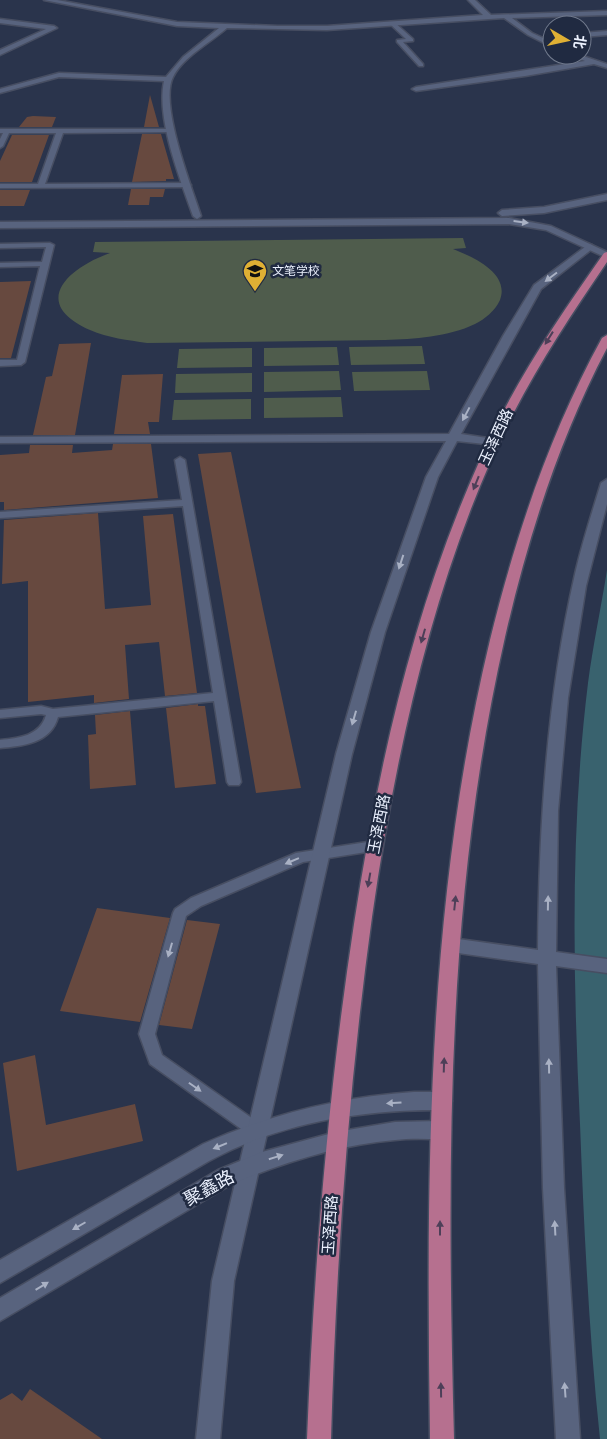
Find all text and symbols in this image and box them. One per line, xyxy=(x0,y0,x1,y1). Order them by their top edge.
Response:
north arrow xyxy=(542,15,592,65)
text: 北 xyxy=(570,34,592,51)
one-way arrow xyxy=(513,218,529,226)
school or university icon: 文笔学校 xyxy=(242,258,268,292)
place label: 文笔学校 xyxy=(272,261,320,278)
one-way arrow xyxy=(545,271,558,282)
one-way arrow xyxy=(544,331,553,344)
street label: 玉泽西路 xyxy=(472,405,517,468)
one-way arrow xyxy=(462,407,470,421)
one-way arrow xyxy=(472,476,480,491)
one-way arrow xyxy=(397,555,405,570)
one-way arrow xyxy=(419,629,427,644)
one-way arrow xyxy=(350,710,358,725)
street label: 玉泽西路 xyxy=(361,792,394,855)
one-way arrow xyxy=(284,857,299,865)
one-way arrow xyxy=(364,873,372,889)
one-way arrow xyxy=(451,895,459,911)
one-way arrow xyxy=(544,895,552,911)
one-way arrow xyxy=(166,943,174,958)
one-way arrow xyxy=(440,1057,448,1073)
one-way arrow xyxy=(545,1058,553,1074)
one-way arrow xyxy=(189,1082,202,1092)
one-way arrow xyxy=(385,1099,401,1107)
one-way arrow xyxy=(212,1142,227,1150)
one-way arrow xyxy=(268,1153,283,1160)
street label: 聚鑫路 xyxy=(178,1162,238,1211)
street label: 玉泽西路 xyxy=(316,1194,341,1256)
one-way arrow xyxy=(436,1220,444,1236)
one-way arrow xyxy=(550,1220,558,1236)
one-way arrow xyxy=(72,1222,85,1231)
one-way arrow xyxy=(35,1281,48,1290)
one-way arrow xyxy=(436,1382,444,1398)
one-way arrow xyxy=(561,1382,569,1398)

